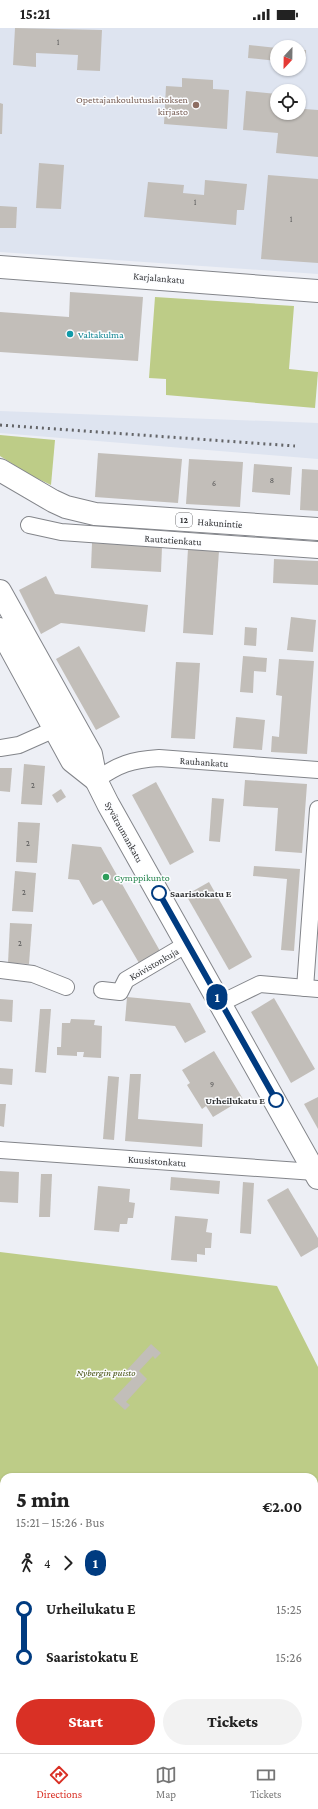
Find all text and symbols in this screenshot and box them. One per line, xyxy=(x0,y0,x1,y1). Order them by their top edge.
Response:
text: 15:21 xyxy=(20,6,50,22)
house number: 1 xyxy=(57,38,60,47)
north arrow xyxy=(270,40,306,76)
map controls xyxy=(270,40,306,120)
button: locate xyxy=(270,84,306,120)
place label: Opettajankoulutuslaitoksen kirjasto xyxy=(76,94,189,118)
marker: Opettajankoulutuslaitoksen kirjasto xyxy=(191,100,201,110)
house number: 1 xyxy=(194,198,197,207)
house number: 1 xyxy=(290,215,293,224)
street label: Karjalankatu xyxy=(133,270,186,287)
marker: Valtakulma xyxy=(65,329,75,339)
place label: Valtakulma xyxy=(78,329,124,340)
house number: 8 xyxy=(270,476,274,485)
house number: 6 xyxy=(212,479,216,488)
road number: 12 xyxy=(176,513,192,527)
street label: Hakunintie xyxy=(197,516,243,530)
street label: Rautatienkatu xyxy=(144,533,202,548)
street label: Rauhankatu xyxy=(179,755,229,769)
house number: 2 xyxy=(31,781,35,790)
street label: Syväraumankatu xyxy=(103,800,146,865)
house number: 2 xyxy=(26,839,30,848)
marker: Gymppikunto xyxy=(101,872,111,882)
place label: Gymppikunto xyxy=(114,872,170,883)
marker: Saaristokatu E xyxy=(151,885,167,901)
house number: 2 xyxy=(22,888,26,897)
place label: Saaristokatu E xyxy=(170,888,232,899)
house number: 2 xyxy=(18,939,22,948)
street label: Koivistonkuja xyxy=(127,945,181,983)
line badge: 1 xyxy=(204,984,230,1010)
text: 1 xyxy=(214,989,220,1005)
house number: 9 xyxy=(210,1080,214,1089)
marker: Urheilukatu E xyxy=(268,1092,284,1108)
place label: Urheilukatu E xyxy=(205,1095,265,1106)
street label: Kuusistonkatu xyxy=(128,1153,187,1169)
park label: Nybergin puisto xyxy=(76,1367,136,1378)
text: 5 min xyxy=(16,1487,70,1512)
text: €2.00 xyxy=(262,1499,302,1515)
text: 15:21 – 15:26 · Bus xyxy=(16,1515,104,1530)
icon: walk xyxy=(16,1552,38,1574)
icon: forward xyxy=(57,1552,79,1574)
text: 1 xyxy=(93,1555,98,1571)
text: 4 xyxy=(44,1556,51,1571)
text: Urheilukatu E xyxy=(46,1601,136,1617)
text: 15:25 xyxy=(276,1602,302,1617)
text: Saaristokatu E xyxy=(46,1649,138,1665)
text: 15:26 xyxy=(276,1650,302,1665)
button: Start xyxy=(16,1699,155,1745)
button: Tickets xyxy=(163,1699,302,1745)
tab: Directions xyxy=(37,1764,82,1800)
tab: Map xyxy=(155,1764,177,1800)
tab: Tickets xyxy=(250,1764,281,1800)

